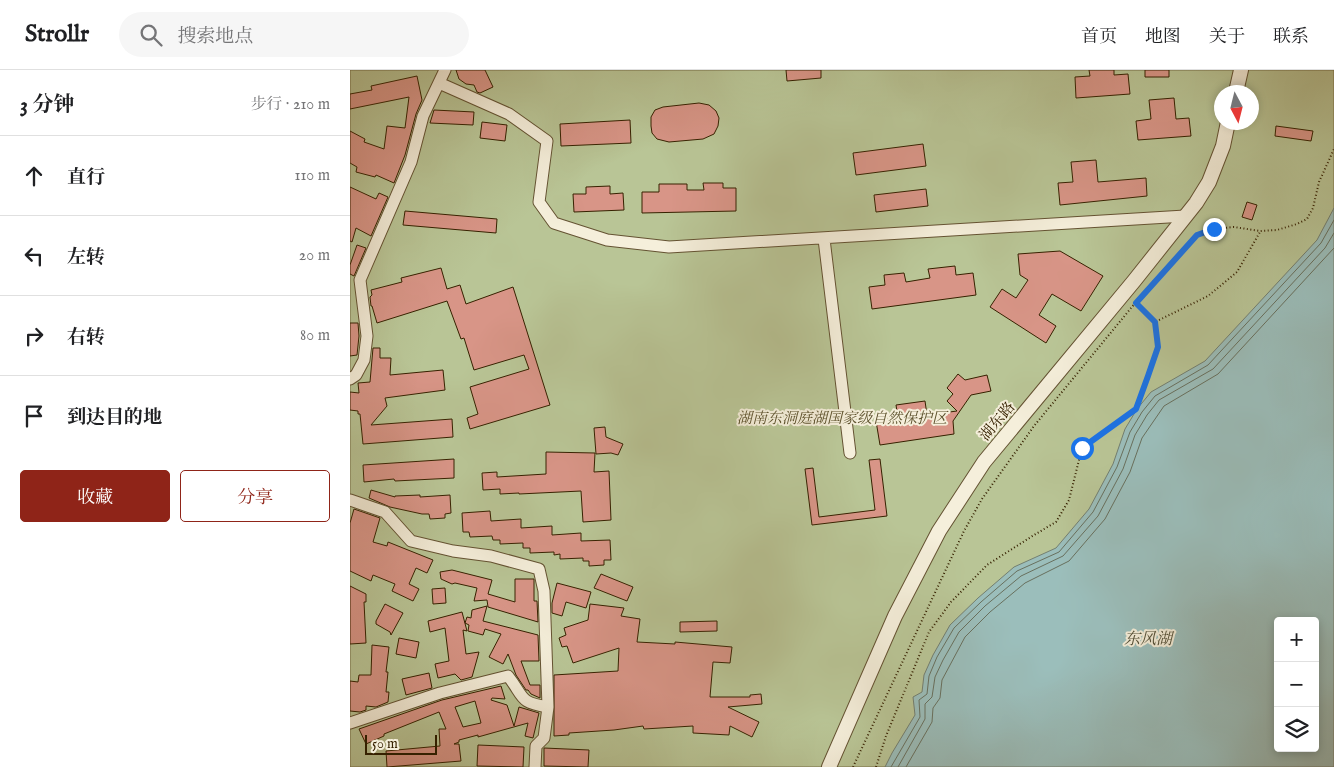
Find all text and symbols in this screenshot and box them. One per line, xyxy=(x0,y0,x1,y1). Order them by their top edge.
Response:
search box xyxy=(119,12,469,57)
text: Strollr xyxy=(25,19,89,50)
icon: search xyxy=(137,21,165,49)
text: 搜索地点 xyxy=(177,25,253,49)
text: 首页 xyxy=(1081,26,1117,49)
text: 地图 xyxy=(1145,26,1181,49)
text: 关于 xyxy=(1209,26,1245,49)
text: 联系 xyxy=(1273,26,1309,49)
north arrow xyxy=(1214,85,1259,130)
text: 3 分钟 xyxy=(20,92,74,119)
text: 步行 · 210 m xyxy=(250,95,330,115)
icon: ahead xyxy=(20,162,48,190)
text: 直行 xyxy=(67,166,105,190)
text: 110 m xyxy=(294,166,330,186)
route end xyxy=(1203,218,1226,241)
icon: left xyxy=(20,242,48,270)
text: 左转 xyxy=(67,246,105,270)
text: 20 m xyxy=(299,246,330,266)
icon: right xyxy=(20,322,48,350)
text: 右转 xyxy=(67,326,105,350)
text: 80 m xyxy=(300,326,330,346)
street label: 湖东路 xyxy=(976,398,1019,445)
icon: arrive xyxy=(20,402,48,430)
text: 到达目的地 xyxy=(67,406,162,430)
park label: 湖南东洞庭湖国家级自然保护区 xyxy=(737,409,949,428)
route start xyxy=(1071,437,1094,460)
button: 收藏 xyxy=(20,470,170,522)
button: 分享 xyxy=(180,470,330,522)
map controls xyxy=(1274,617,1319,752)
button: + xyxy=(1274,617,1319,662)
water label: 东风湖 xyxy=(1124,630,1175,650)
button: − xyxy=(1274,662,1319,707)
button: layers xyxy=(1274,707,1319,752)
scale bar xyxy=(365,732,438,755)
text: 50 m xyxy=(372,735,398,753)

